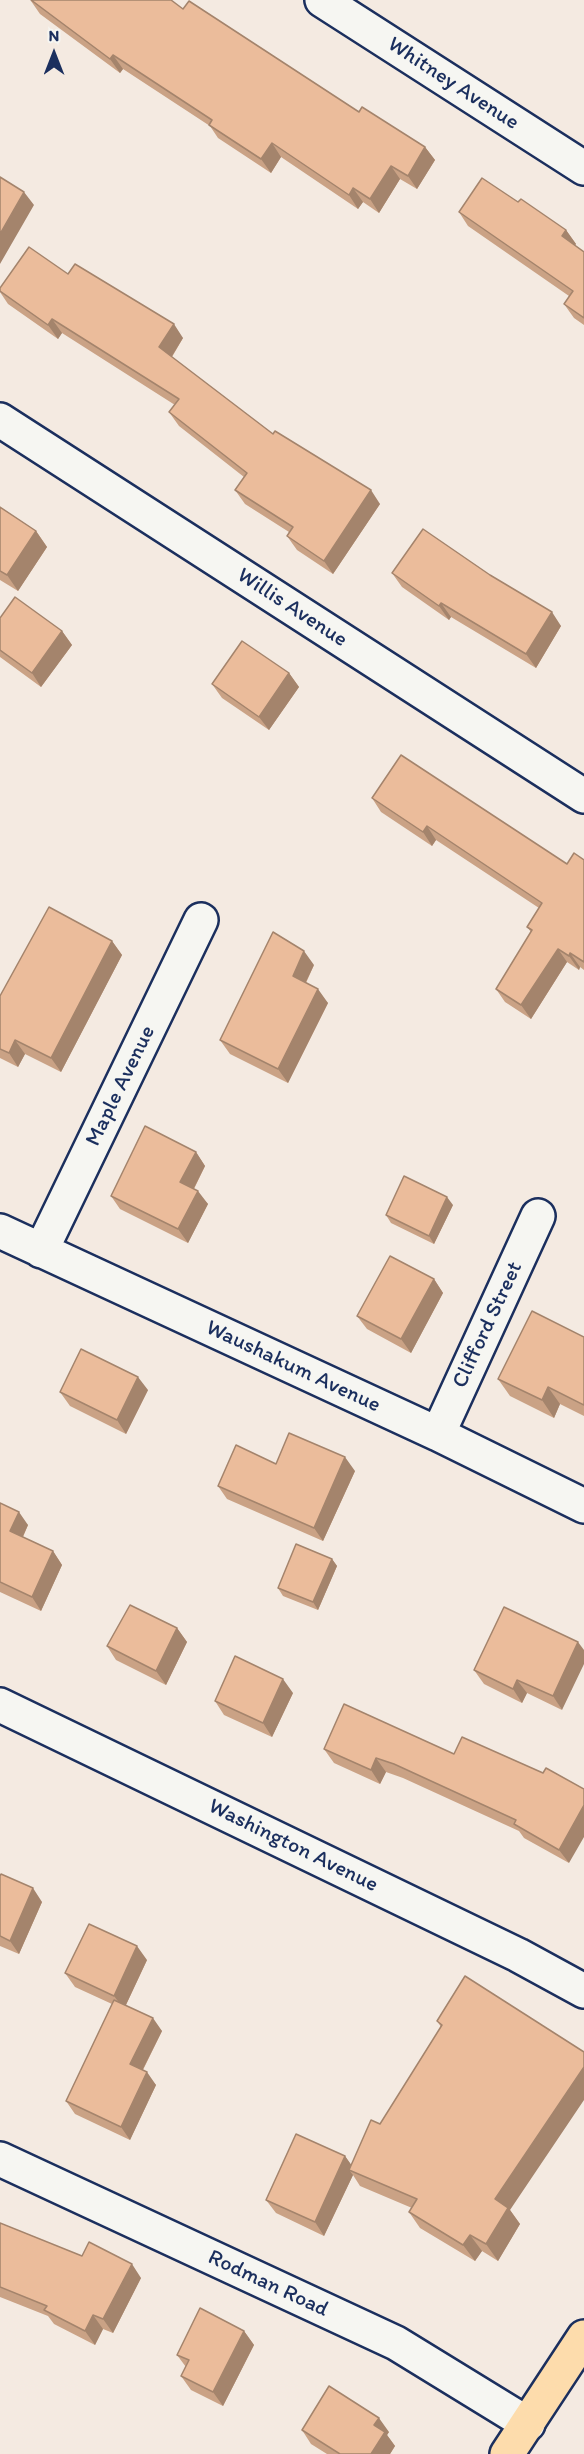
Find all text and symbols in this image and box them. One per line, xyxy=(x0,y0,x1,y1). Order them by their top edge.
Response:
north arrow xyxy=(24,24,84,84)
text: N xyxy=(49,26,59,45)
street label: Whitney Avenue xyxy=(382,32,524,136)
street label: Willis Avenue xyxy=(232,563,352,653)
street label: Maple Avenue xyxy=(80,1021,162,1151)
street label: Clifford Street xyxy=(447,1258,529,1392)
street label: Waushakum Avenue xyxy=(201,1315,385,1419)
street label: Washington Avenue xyxy=(204,1793,382,1899)
street label: Rodman Road xyxy=(204,2245,332,2323)

